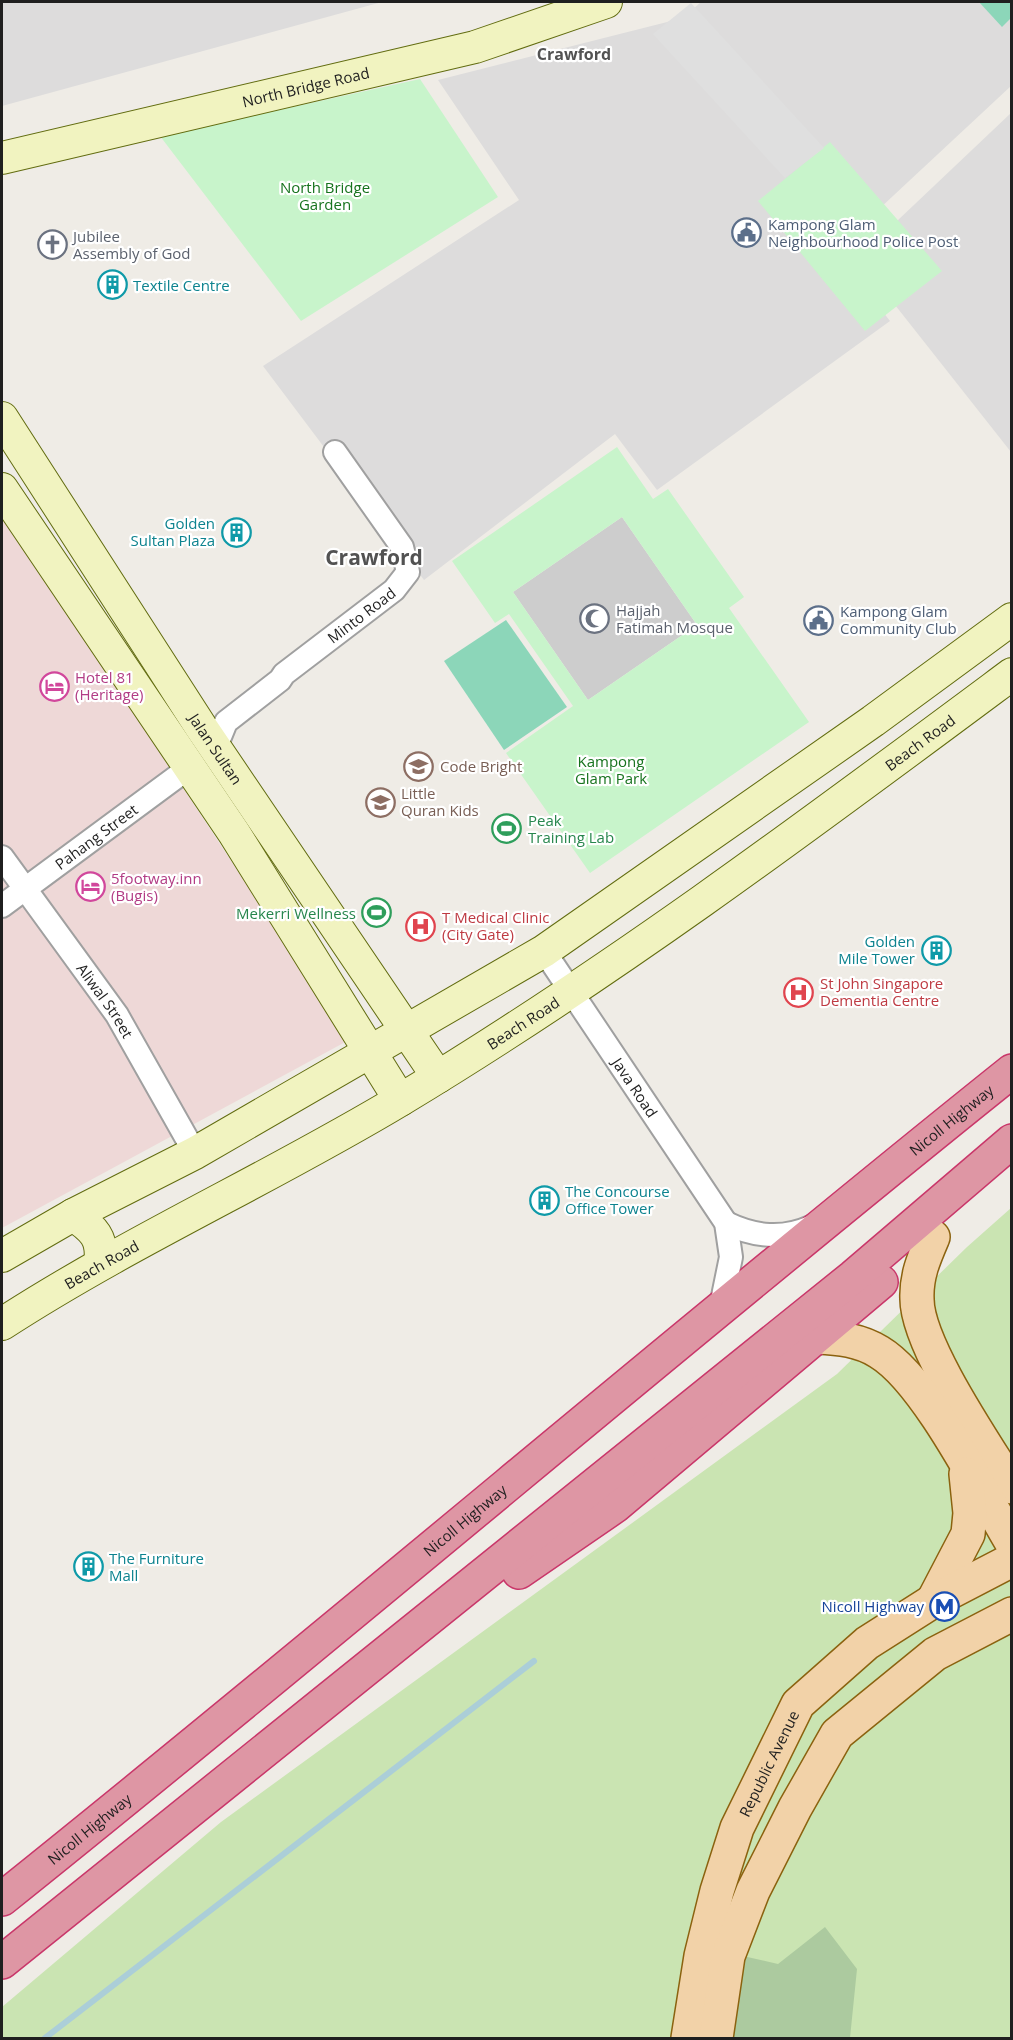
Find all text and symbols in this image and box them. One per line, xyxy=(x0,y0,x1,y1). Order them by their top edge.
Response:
district label: Crawford xyxy=(537,43,611,65)
street label: North Bridge Road xyxy=(240,62,371,111)
park label: North Bridge Garden xyxy=(280,177,370,214)
place label: Kampong Glam Neighbourhood Police Post xyxy=(768,214,958,251)
public building icon: Kampong Glam Neighbourhood Police Post xyxy=(731,217,763,249)
place label: Jubilee Assembly of God xyxy=(71,226,191,263)
church icon: Jubilee Assembly of God xyxy=(36,229,68,261)
building icon: Textile Centre xyxy=(96,269,128,301)
place label: Textile Centre xyxy=(133,275,230,295)
place label: Golden Sultan Plaza xyxy=(131,513,215,550)
building icon: Golden Sultan Plaza xyxy=(220,516,252,548)
district label: Crawford xyxy=(325,543,423,571)
street label: Minto Road xyxy=(323,583,399,647)
place label: Hajjah Fatimah Mosque xyxy=(616,600,733,637)
place label: Kampong Glam Community Club xyxy=(840,601,957,638)
mosque icon: Hajjah Fatimah Mosque xyxy=(579,603,611,635)
public building icon: Kampong Glam Community Club xyxy=(803,604,835,636)
place label: Hotel 81 (Heritage) xyxy=(75,667,144,704)
hotel icon: Hotel 81 (Heritage) xyxy=(38,670,70,702)
street label: Jalan Sultan xyxy=(184,708,247,788)
street label: Beach Road xyxy=(881,710,959,775)
school or university icon: Code Bright xyxy=(403,750,435,782)
park label: Kampong Glam Park xyxy=(575,751,647,788)
place label: Code Bright xyxy=(440,756,522,776)
place label: Little Quran Kids xyxy=(401,783,479,820)
school or university icon: Little Quran Kids xyxy=(364,786,396,818)
street label: Pahang Street xyxy=(51,799,141,874)
place label: Peak Training Lab xyxy=(528,810,614,847)
sports icon: Peak Training Lab xyxy=(491,813,523,845)
place label: 5footway.inn (Bugis) xyxy=(111,868,202,905)
hotel icon: 5footway.inn (Bugis) xyxy=(74,871,106,903)
sports icon: Mekerri Wellness xyxy=(361,897,393,929)
place label: Mekerri Wellness xyxy=(236,903,356,923)
place label: T Medical Clinic (City Gate) xyxy=(442,907,549,944)
hospital icon: T Medical Clinic (City Gate) xyxy=(405,910,437,942)
place label: Golden Mile Tower xyxy=(838,931,915,968)
building icon: Golden Mile Tower xyxy=(920,934,952,966)
street label: Aliwal Street xyxy=(73,959,138,1042)
place label: St John Singapore Dementia Centre xyxy=(820,973,943,1010)
hospital icon: St John Singapore Dementia Centre xyxy=(783,976,815,1008)
street label: Beach Road xyxy=(483,992,563,1054)
street label: Java Road xyxy=(607,1052,662,1121)
street label: Nicoll Highway xyxy=(905,1080,998,1160)
place label: The Concourse Office Tower xyxy=(565,1181,670,1218)
building icon: The Concourse Office Tower xyxy=(528,1184,560,1216)
street label: Beach Road xyxy=(61,1235,142,1293)
street label: Nicoll Highway xyxy=(419,1479,511,1561)
place label: The Furniture Mall xyxy=(109,1548,204,1585)
building icon: The Furniture Mall xyxy=(72,1551,104,1583)
metro station icon: Nicoll Highway xyxy=(929,1590,961,1622)
place label: Nicoll Highway xyxy=(822,1596,924,1616)
street label: Republic Avenue xyxy=(734,1707,803,1820)
street label: Nicoll Highway xyxy=(43,1788,136,1869)

